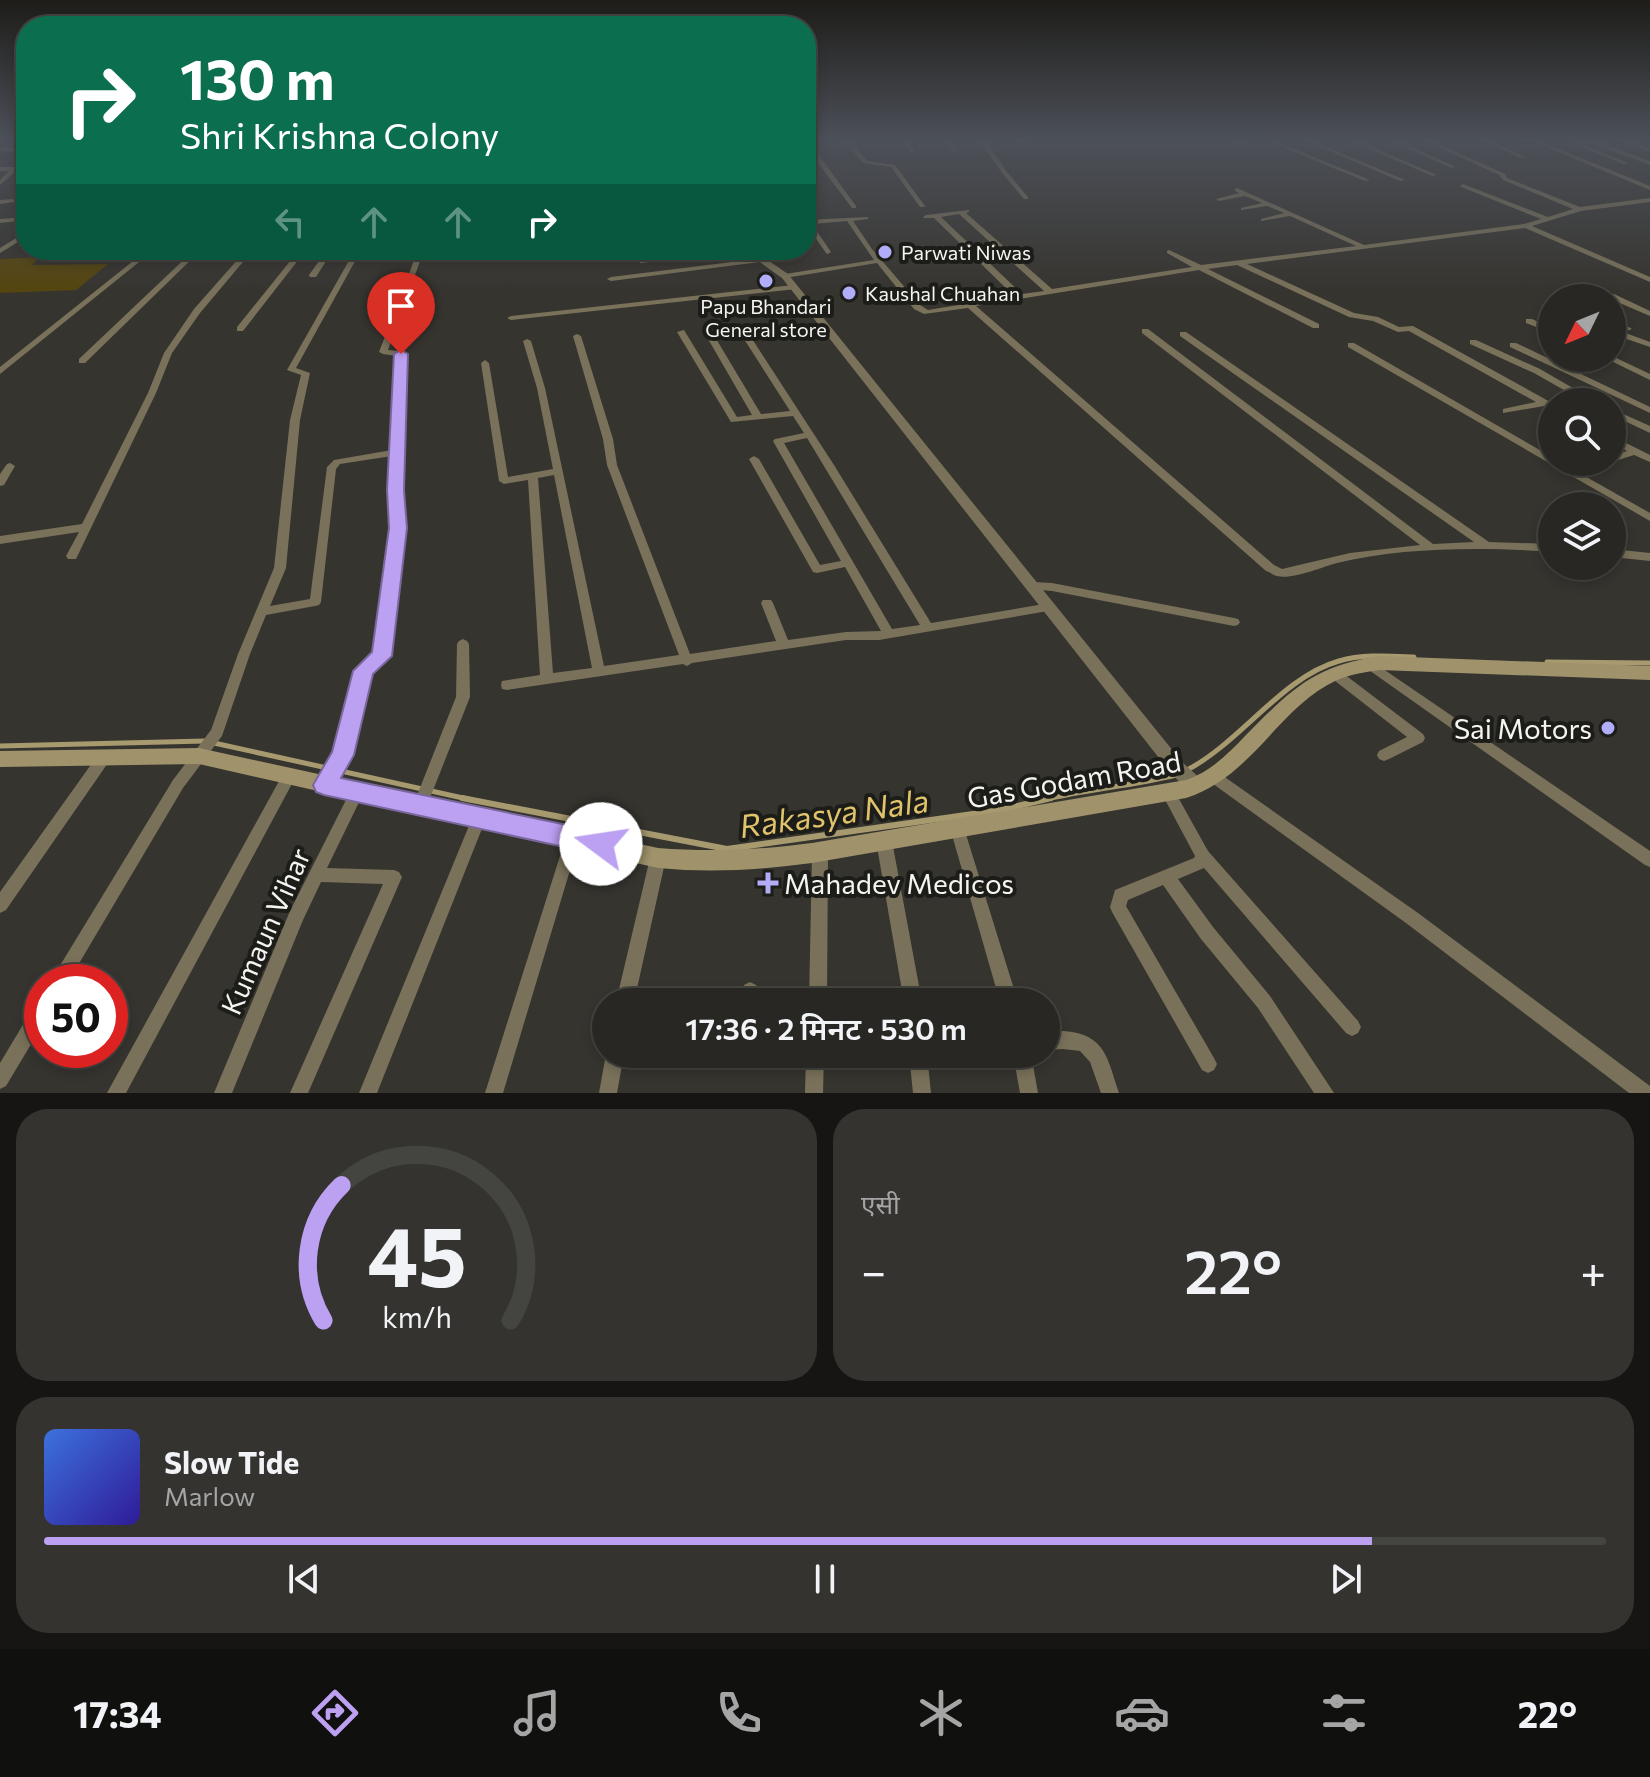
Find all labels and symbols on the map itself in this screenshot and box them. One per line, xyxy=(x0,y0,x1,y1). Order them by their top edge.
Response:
place label: Parwati Niwas xyxy=(901,240,1031,264)
marker: Parwati Niwas xyxy=(876,243,894,261)
pin xyxy=(367,272,435,354)
marker: Papu Bhandari General store xyxy=(757,272,775,290)
place label: Kaushal Chuahan xyxy=(865,281,1020,305)
marker: Kaushal Chuahan xyxy=(840,284,858,302)
north arrow xyxy=(1538,284,1626,372)
place label: Papu Bhandari General store xyxy=(700,294,832,341)
place label: Sai Motors xyxy=(1454,711,1592,745)
marker: Sai Motors xyxy=(1599,719,1617,737)
street label: Gas Godam Road xyxy=(964,743,1184,815)
water label: Rakasya Nala xyxy=(737,779,931,845)
position arrow xyxy=(559,802,643,886)
street label: Kumaun Vihar xyxy=(213,843,317,1019)
place label: Mahadev Medicos xyxy=(784,866,1014,900)
marker: Mahadev Medicos xyxy=(759,874,777,892)
speed limit sign: 50 xyxy=(24,964,128,1068)

